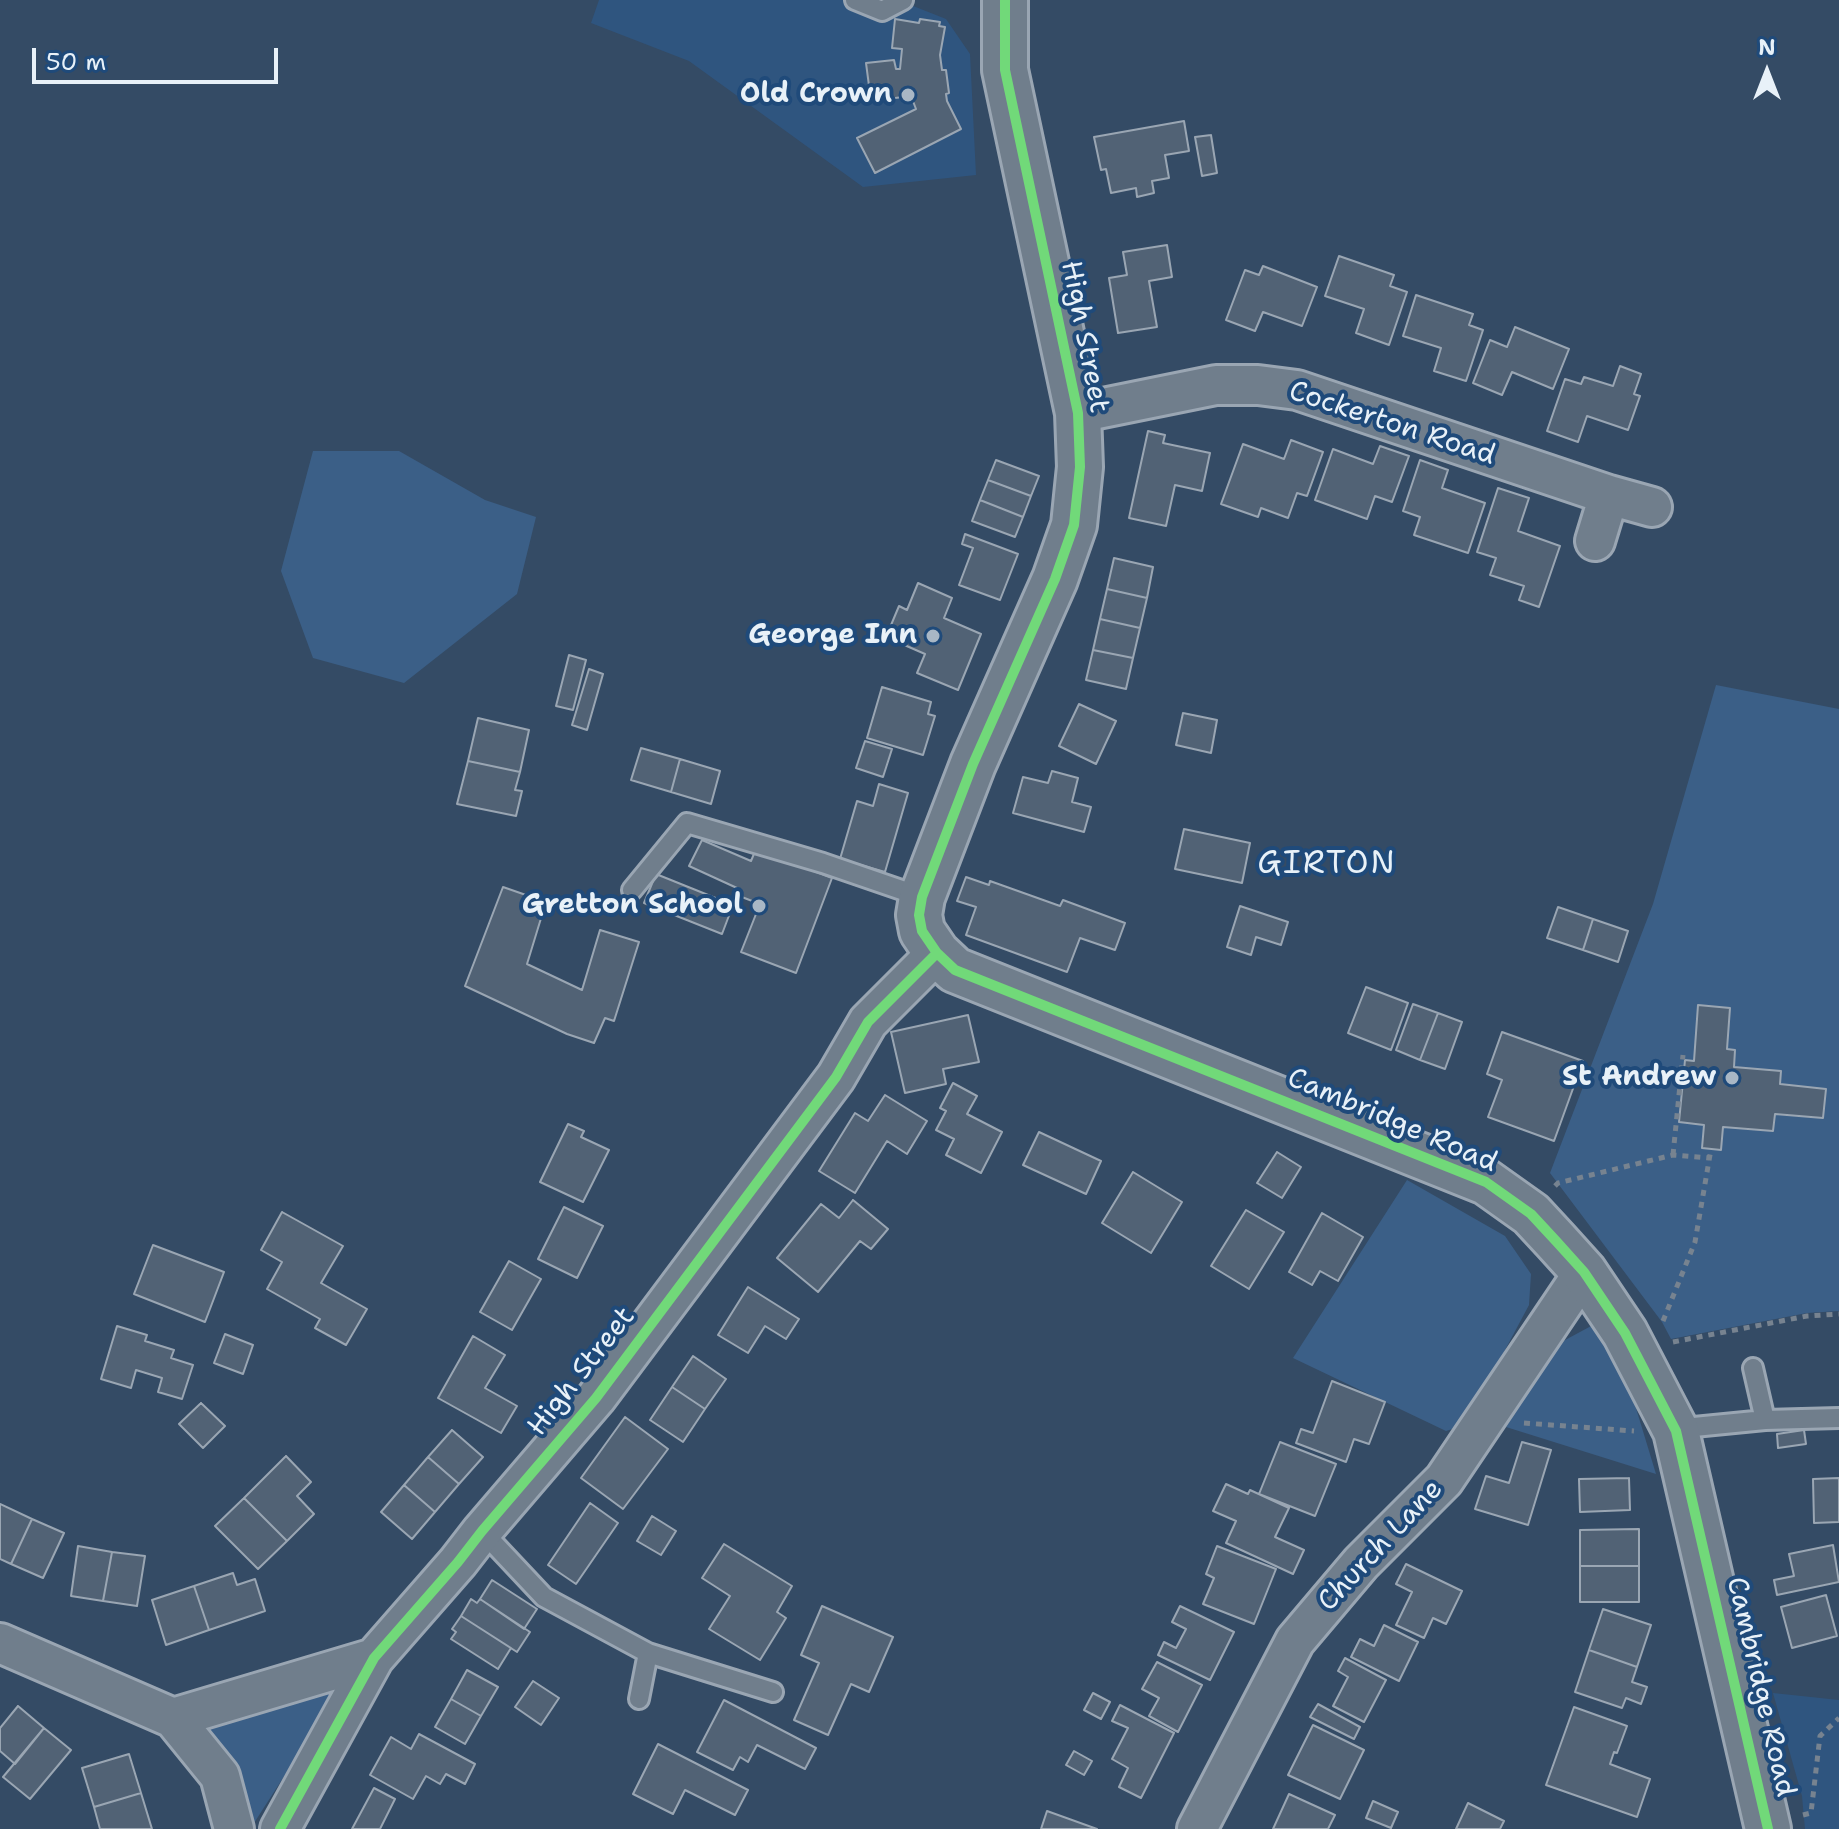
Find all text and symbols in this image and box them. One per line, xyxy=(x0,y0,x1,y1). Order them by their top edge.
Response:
scale bar xyxy=(36,32,282,82)
north arrow xyxy=(1727,32,1807,112)
text: N xyxy=(1758,33,1776,62)
text: 50 m xyxy=(46,46,106,78)
place label: Old Crown xyxy=(740,78,892,112)
marker: Old Crown xyxy=(899,86,917,104)
street label: High Street xyxy=(1053,258,1115,416)
street label: Cockerton Road xyxy=(1285,375,1499,473)
place label: George Inn xyxy=(748,619,917,653)
marker: George Inn xyxy=(924,627,942,645)
district label: GIRTON xyxy=(1257,846,1397,884)
place label: Gretton School xyxy=(522,889,743,923)
marker: Gretton School xyxy=(750,897,768,915)
place label: St Andrew xyxy=(1562,1061,1716,1095)
street label: Cambridge Road xyxy=(1282,1062,1502,1180)
marker: St Andrew xyxy=(1723,1069,1741,1087)
street label: High Street xyxy=(521,1301,643,1443)
street label: Church Lane xyxy=(1312,1473,1450,1619)
street label: Cambridge Road xyxy=(1718,1574,1802,1800)

